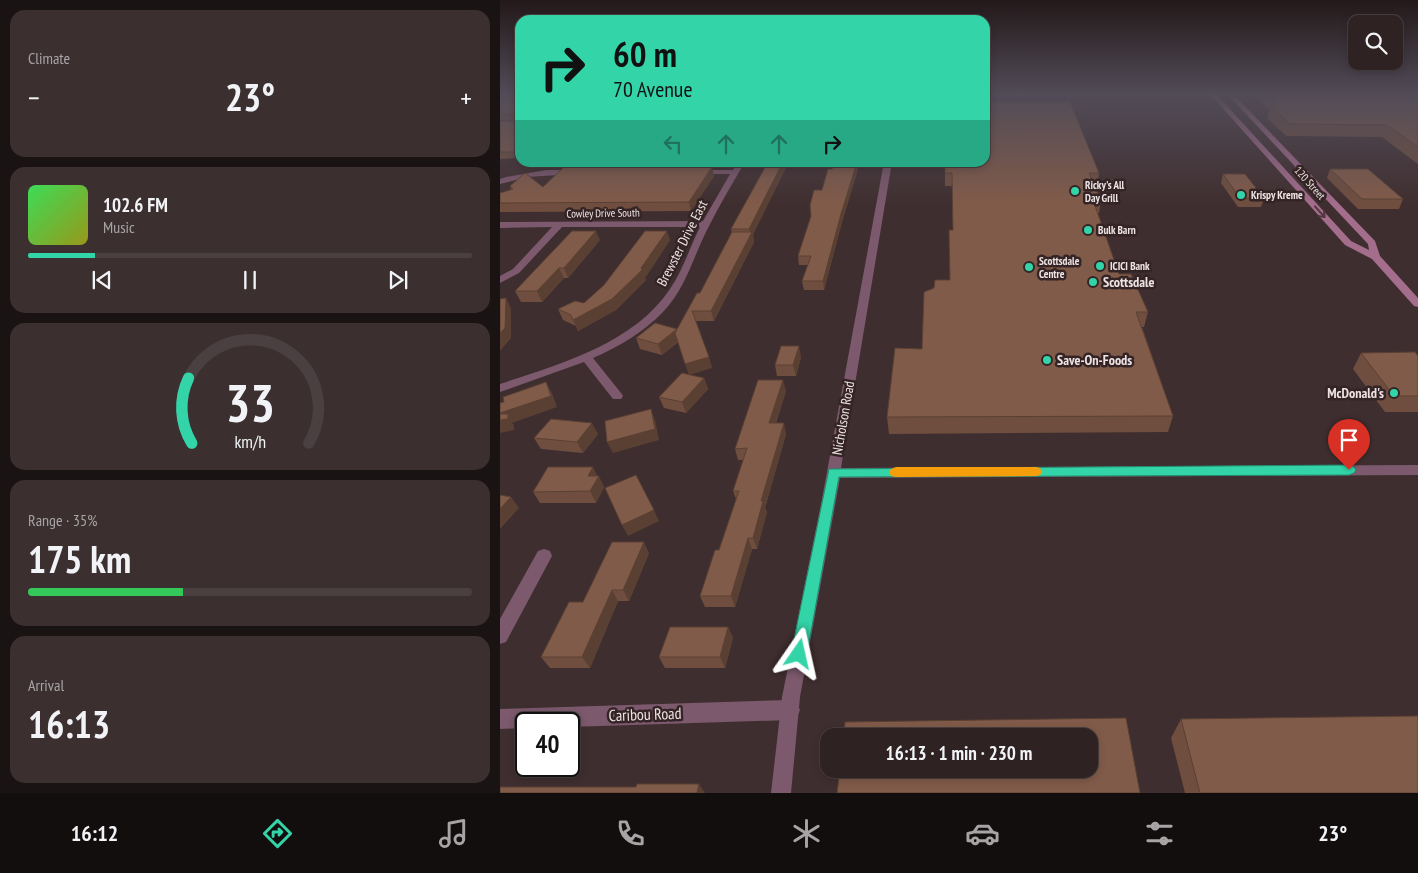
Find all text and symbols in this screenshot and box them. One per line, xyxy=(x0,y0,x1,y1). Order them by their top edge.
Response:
map controls xyxy=(1348,15,1403,70)
button: search xyxy=(1348,15,1403,70)
text: 60 m xyxy=(613,31,677,77)
icon: right xyxy=(530,35,595,100)
text: Climate xyxy=(28,48,70,68)
text: 23° xyxy=(225,72,275,121)
text: 70 Avenue xyxy=(613,75,693,103)
text: − xyxy=(28,79,40,116)
text: + xyxy=(460,79,472,116)
icon: left xyxy=(659,130,687,158)
icon: ahead xyxy=(712,130,740,158)
icon: ahead xyxy=(765,130,793,158)
icon: right xyxy=(818,130,846,158)
street label: 120 Street xyxy=(1291,163,1329,203)
place label: Ricky's All Day Grill xyxy=(1085,178,1125,205)
marker: Ricky's All Day Grill xyxy=(1069,185,1081,197)
place label: Krispy Kreme xyxy=(1251,188,1303,202)
marker: Krispy Kreme xyxy=(1235,189,1247,201)
text: 102.6 FM xyxy=(103,193,168,217)
street label: Brewster Drive East xyxy=(653,197,711,289)
street label: Cowley Drive South xyxy=(566,205,640,221)
one-way arrow xyxy=(1314,205,1326,218)
text: Music xyxy=(103,217,135,237)
place label: Bulk Barn xyxy=(1098,223,1136,237)
marker: Bulk Barn xyxy=(1082,224,1094,236)
place label: Scottsdale Centre xyxy=(1039,254,1080,281)
place label: ICICI Bank xyxy=(1110,259,1150,273)
marker: ICICI Bank xyxy=(1094,260,1106,272)
marker: Scottsdale Centre xyxy=(1023,261,1035,273)
icon: previous xyxy=(88,266,116,294)
icon: pause xyxy=(236,266,264,294)
icon: next xyxy=(384,266,412,294)
place label: Scottsdale xyxy=(1103,273,1154,291)
marker: Scottsdale xyxy=(1087,276,1099,288)
place label: Save-On-Foods xyxy=(1057,351,1132,369)
marker: Save-On-Foods xyxy=(1041,354,1053,366)
text: 33 xyxy=(225,369,275,436)
street label: Nicholson Road xyxy=(828,380,858,456)
place label: McDonald's xyxy=(1327,384,1384,402)
marker: McDonald's xyxy=(1388,387,1400,399)
pin xyxy=(1328,419,1370,470)
icon: arrive xyxy=(1335,426,1363,454)
text: km/h xyxy=(234,430,266,453)
text: Range · 35% xyxy=(28,510,97,530)
text: 175 km xyxy=(28,534,131,583)
position arrow xyxy=(772,627,824,679)
text: Arrival xyxy=(28,675,64,695)
text: 16:13 xyxy=(28,699,110,748)
street label: Caribou Road xyxy=(608,703,682,725)
speed limit sign: 40 xyxy=(515,712,580,777)
text: 16:13 · 1 min · 230 m xyxy=(886,741,1032,765)
icon: directions xyxy=(260,816,295,851)
icon: music xyxy=(436,816,471,851)
icon: phone xyxy=(613,816,648,851)
icon: climate xyxy=(789,816,824,851)
icon: car xyxy=(965,816,1000,851)
icon: filters xyxy=(1142,816,1177,851)
text: 16:12 xyxy=(71,819,118,847)
text: 23° xyxy=(1318,819,1347,847)

